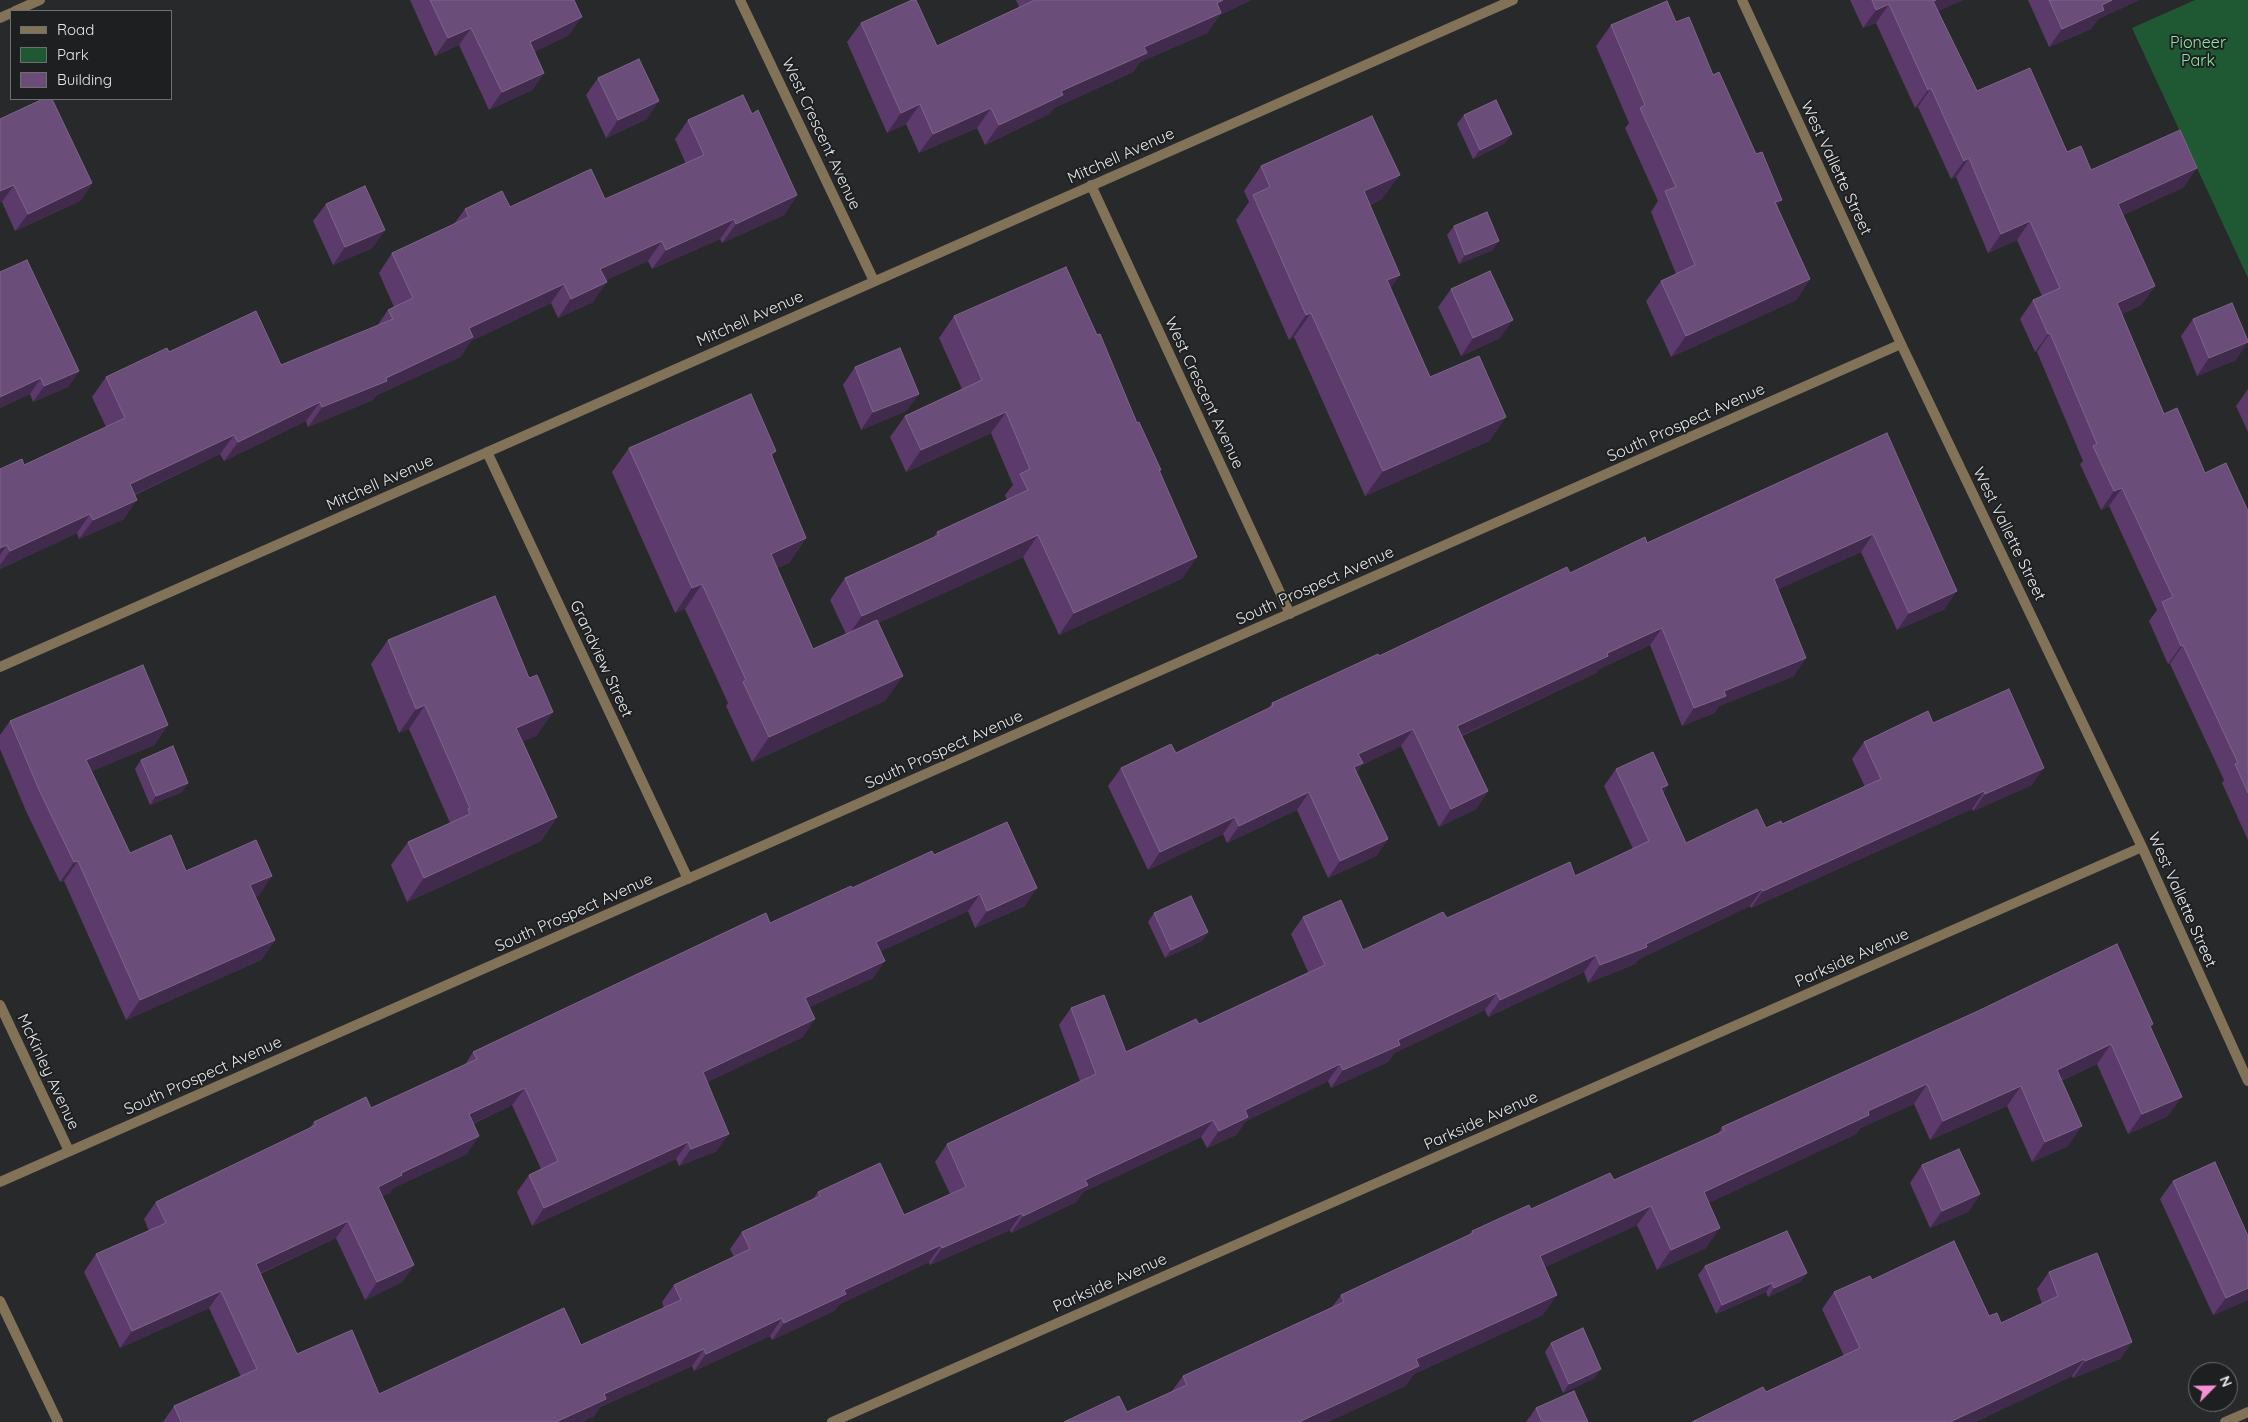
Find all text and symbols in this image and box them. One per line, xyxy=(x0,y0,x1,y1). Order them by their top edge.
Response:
legend xyxy=(10,10,172,100)
text: Road xyxy=(57,20,94,39)
park label: Pioneer Park xyxy=(2170,33,2226,71)
text: Park xyxy=(57,45,89,64)
street label: West Crescent Avenue xyxy=(777,55,865,213)
text: Building xyxy=(57,70,112,89)
street label: West Vallette Street xyxy=(1796,98,1876,238)
street label: Mitchell Avenue xyxy=(1065,124,1177,188)
street label: Mitchell Avenue xyxy=(694,287,806,351)
street label: West Crescent Avenue xyxy=(1160,314,1248,472)
street label: South Prospect Avenue xyxy=(1604,380,1768,466)
street label: Mitchell Avenue xyxy=(324,451,436,515)
street label: West Vallette Street xyxy=(1968,464,2050,604)
street label: South Prospect Avenue xyxy=(1233,543,1397,629)
street label: Grandview Street xyxy=(566,597,636,721)
street label: South Prospect Avenue xyxy=(862,707,1026,793)
street label: West Vallette Street xyxy=(2144,829,2220,971)
street label: South Prospect Avenue xyxy=(492,870,656,956)
street label: Parkside Avenue xyxy=(1792,924,1912,992)
street label: McKinley Avenue xyxy=(13,1011,83,1133)
street label: South Prospect Avenue xyxy=(121,1033,285,1119)
street label: Parkside Avenue xyxy=(1421,1087,1541,1155)
street label: Parkside Avenue xyxy=(1050,1249,1170,1317)
north arrow xyxy=(2188,1362,2238,1412)
text: N xyxy=(2216,1373,2236,1390)

